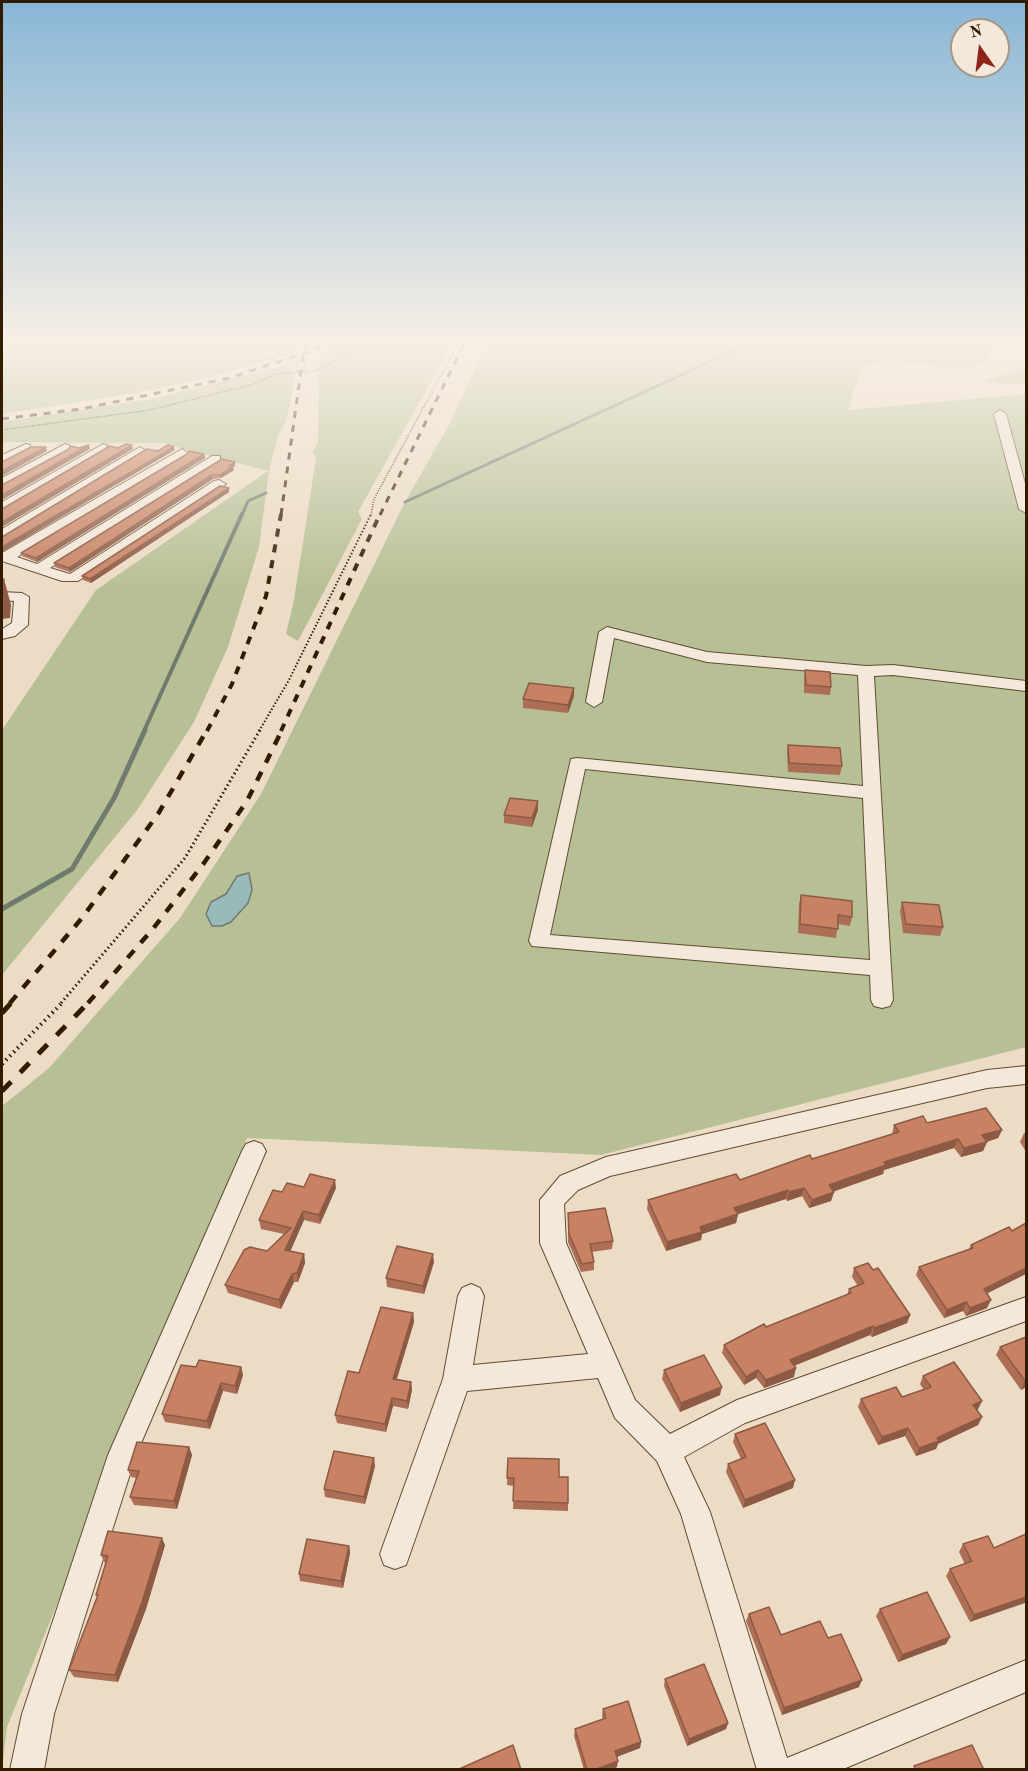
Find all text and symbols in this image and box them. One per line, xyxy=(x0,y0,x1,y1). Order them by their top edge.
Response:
north arrow xyxy=(950,18,1010,78)
text: N xyxy=(968,23,984,42)

